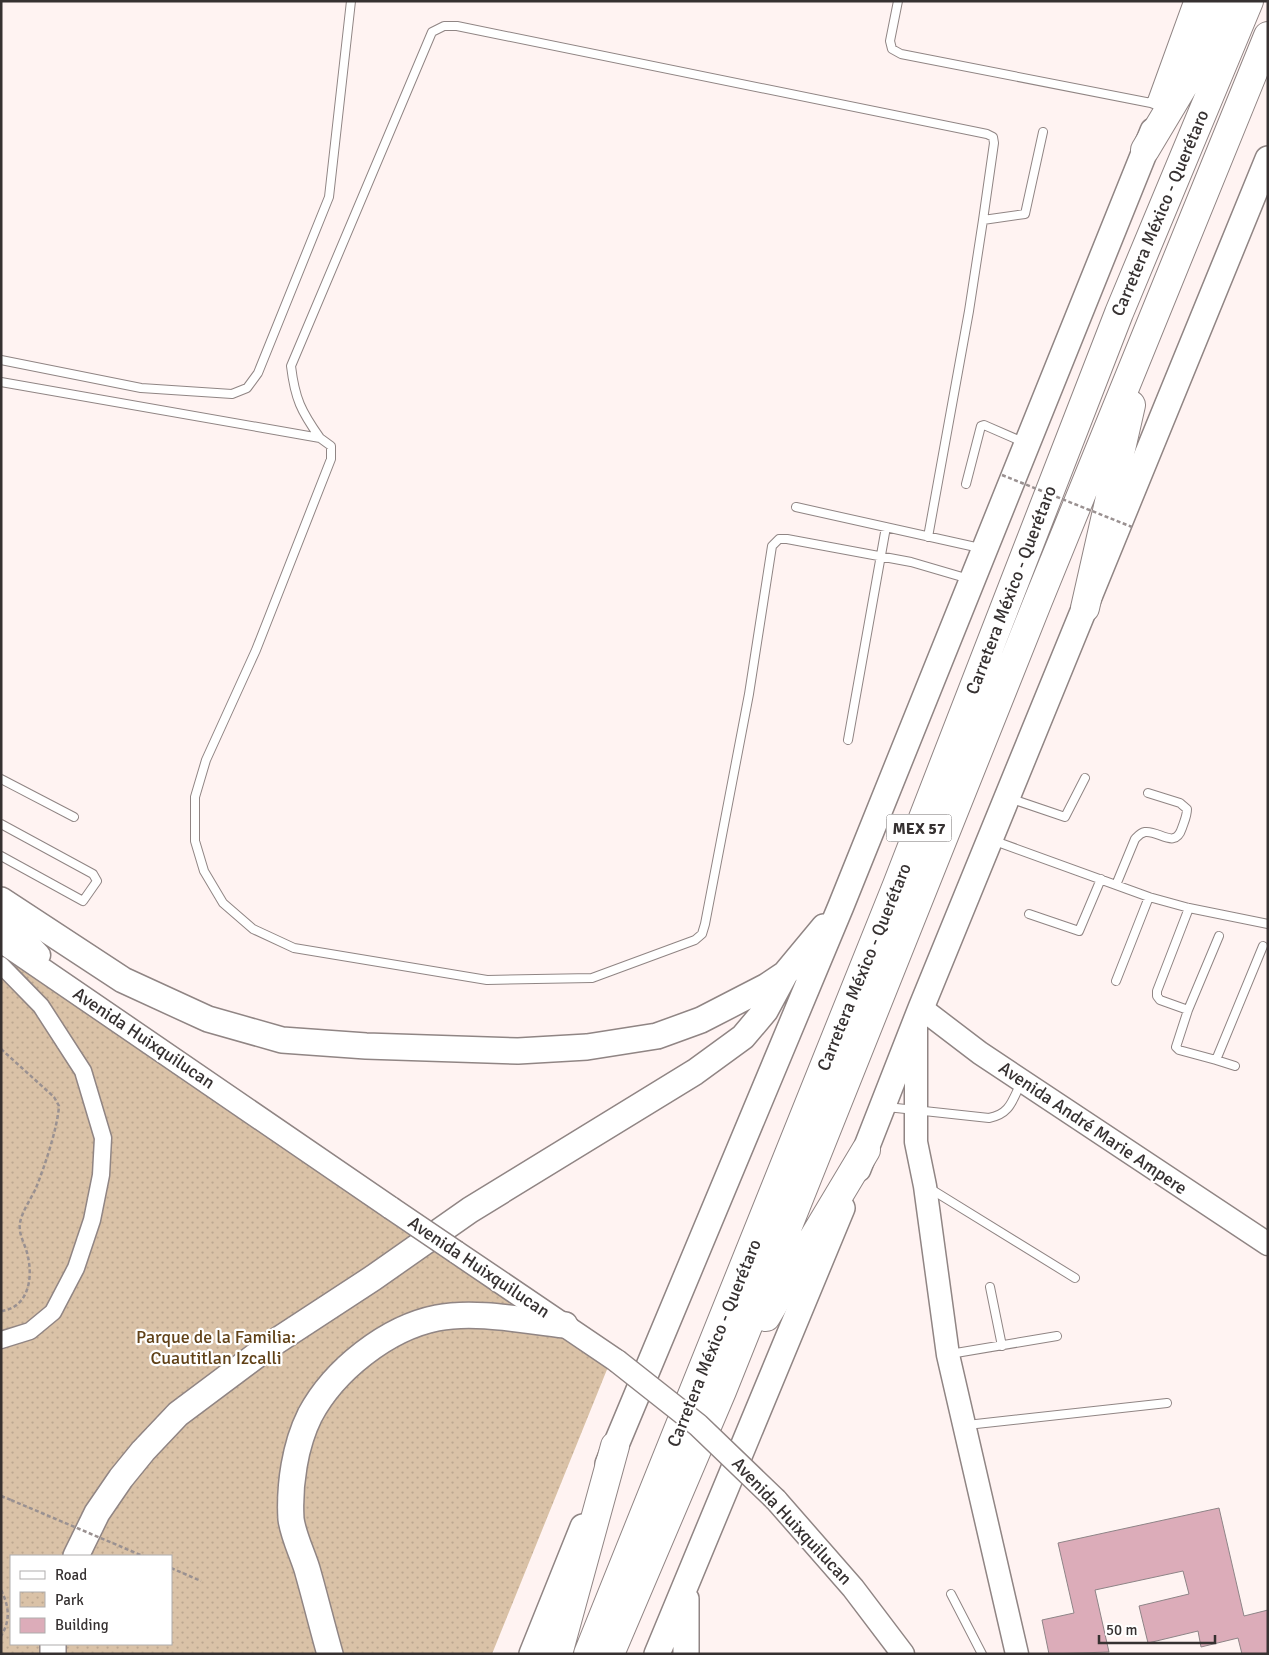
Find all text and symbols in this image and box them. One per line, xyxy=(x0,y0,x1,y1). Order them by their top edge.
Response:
street label: Carretera México - Querétaro xyxy=(1106,106,1214,320)
street label: Carretera México - Querétaro xyxy=(961,482,1061,698)
road number: MEX 57 xyxy=(886,814,952,841)
street label: Carretera México - Querétaro xyxy=(812,860,916,1074)
street label: Avenida Huixquilucan xyxy=(69,982,219,1094)
street label: Avenida André Marie Ampere xyxy=(995,1057,1191,1199)
street label: Avenida Huixquilucan xyxy=(404,1211,554,1323)
street label: Carretera México - Querétaro xyxy=(662,1236,766,1450)
park label: Parque de la Familia: Cuautitlan Izcalli xyxy=(136,1326,296,1369)
street label: Avenida Huixquilucan xyxy=(727,1453,857,1589)
legend xyxy=(10,1555,172,1645)
text: Road xyxy=(55,1566,87,1584)
text: Park xyxy=(55,1591,84,1609)
scale bar xyxy=(1099,1612,1215,1644)
text: Building xyxy=(55,1616,109,1634)
text: 50 m xyxy=(1106,1621,1137,1639)

